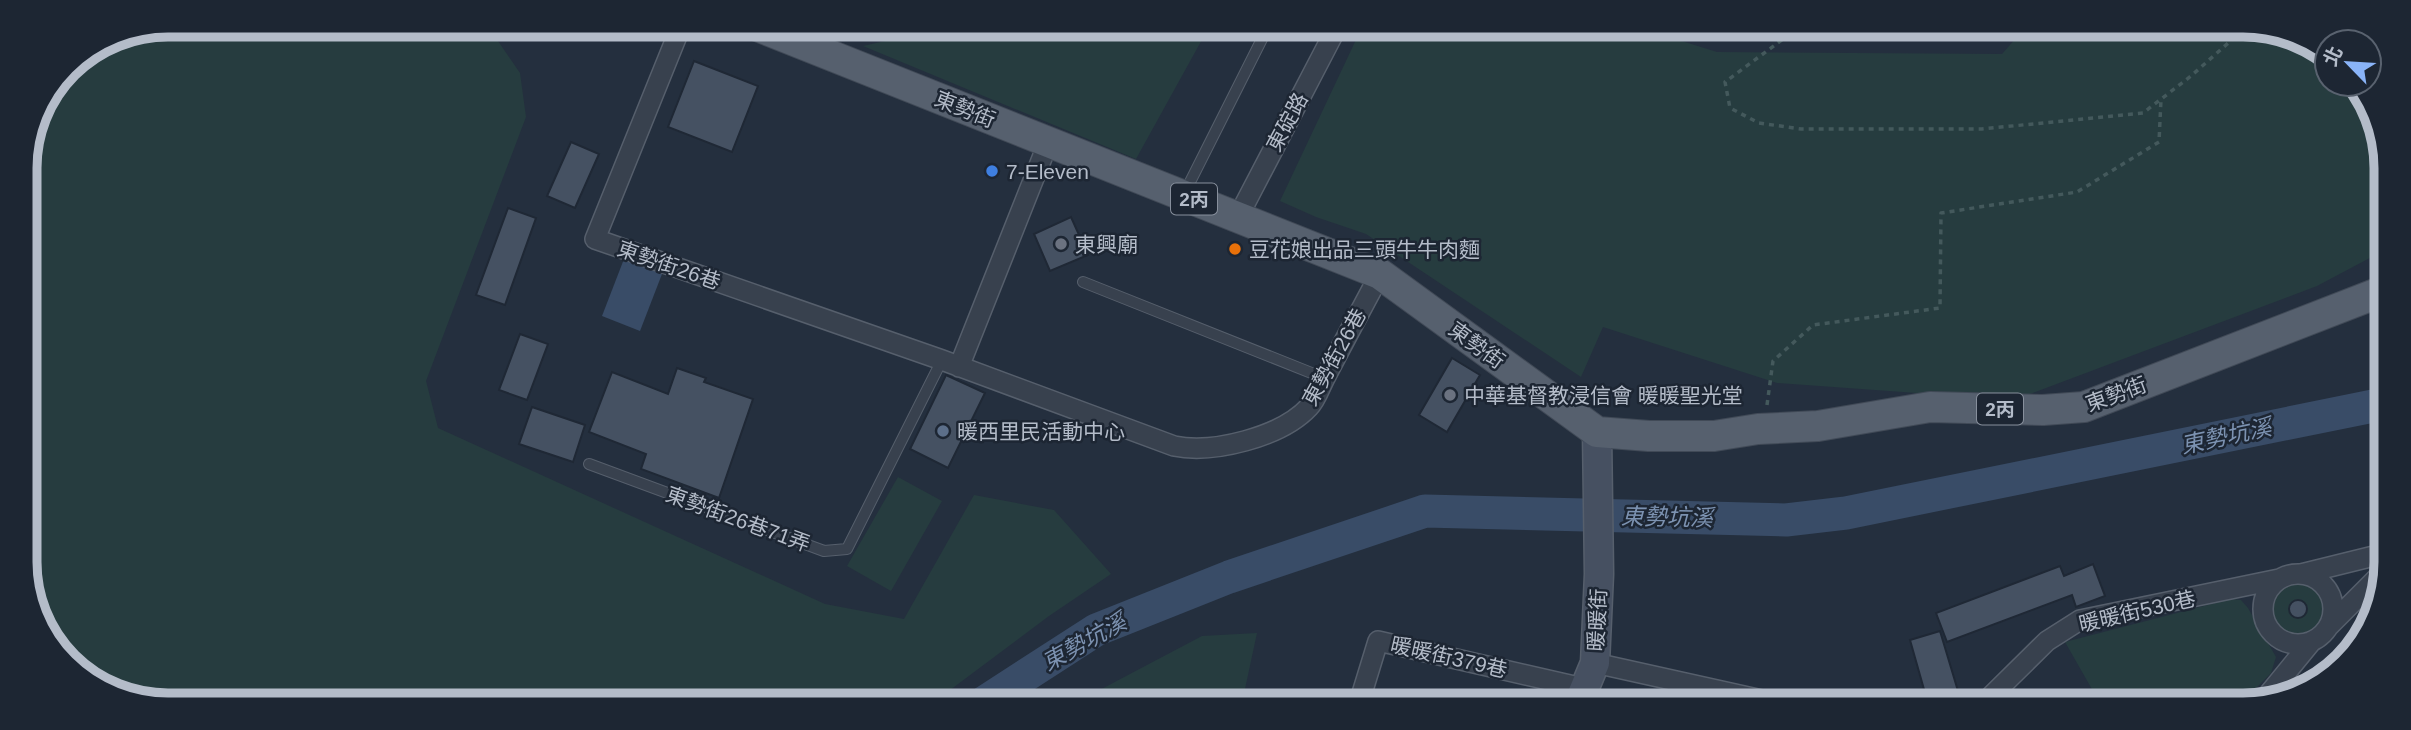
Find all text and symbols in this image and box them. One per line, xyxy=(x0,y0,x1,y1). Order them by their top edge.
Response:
north arrow xyxy=(2313,28,2383,98)
text: 北 xyxy=(2320,43,2347,69)
street label: 東勢街 xyxy=(931,87,999,131)
street label: 東碇路 xyxy=(1262,89,1312,155)
place label: 7-Eleven xyxy=(1006,160,1089,183)
marker: 7-Eleven xyxy=(984,163,1000,179)
road number: 2丙 xyxy=(1171,183,1217,214)
place label: 東興廟 xyxy=(1075,233,1138,256)
marker: 東興廟 xyxy=(1053,236,1069,252)
street label: 東勢街26巷 xyxy=(615,237,723,293)
place label: 豆花娘出品三頭牛牛肉麵 xyxy=(1249,238,1480,261)
marker: 豆花娘出品三頭牛牛肉麵 xyxy=(1227,241,1243,257)
street label: 東勢街26巷 xyxy=(1298,304,1370,410)
street label: 東勢街 xyxy=(1445,317,1509,373)
street label: 東勢街 xyxy=(2082,372,2150,416)
place label: 中華基督教浸信會 暖暖聖光堂 xyxy=(1464,384,1743,407)
marker: 中華基督教浸信會 暖暖聖光堂 xyxy=(1442,387,1458,403)
road number: 2丙 xyxy=(1977,394,2023,424)
water label: 東勢坑溪 xyxy=(2178,413,2277,458)
place label: 暖西里民活動中心 xyxy=(957,420,1125,443)
marker: 暖西里民活動中心 xyxy=(935,423,951,439)
street label: 東勢街26巷71弄 xyxy=(663,482,813,556)
water label: 東勢坑溪 xyxy=(1621,503,1716,531)
street label: 暖暖街530巷 xyxy=(2076,586,2198,636)
street label: 暖暖街 xyxy=(1584,588,1610,652)
water label: 東勢坑溪 xyxy=(1037,607,1133,676)
street label: 暖暖街379巷 xyxy=(1388,632,1510,682)

